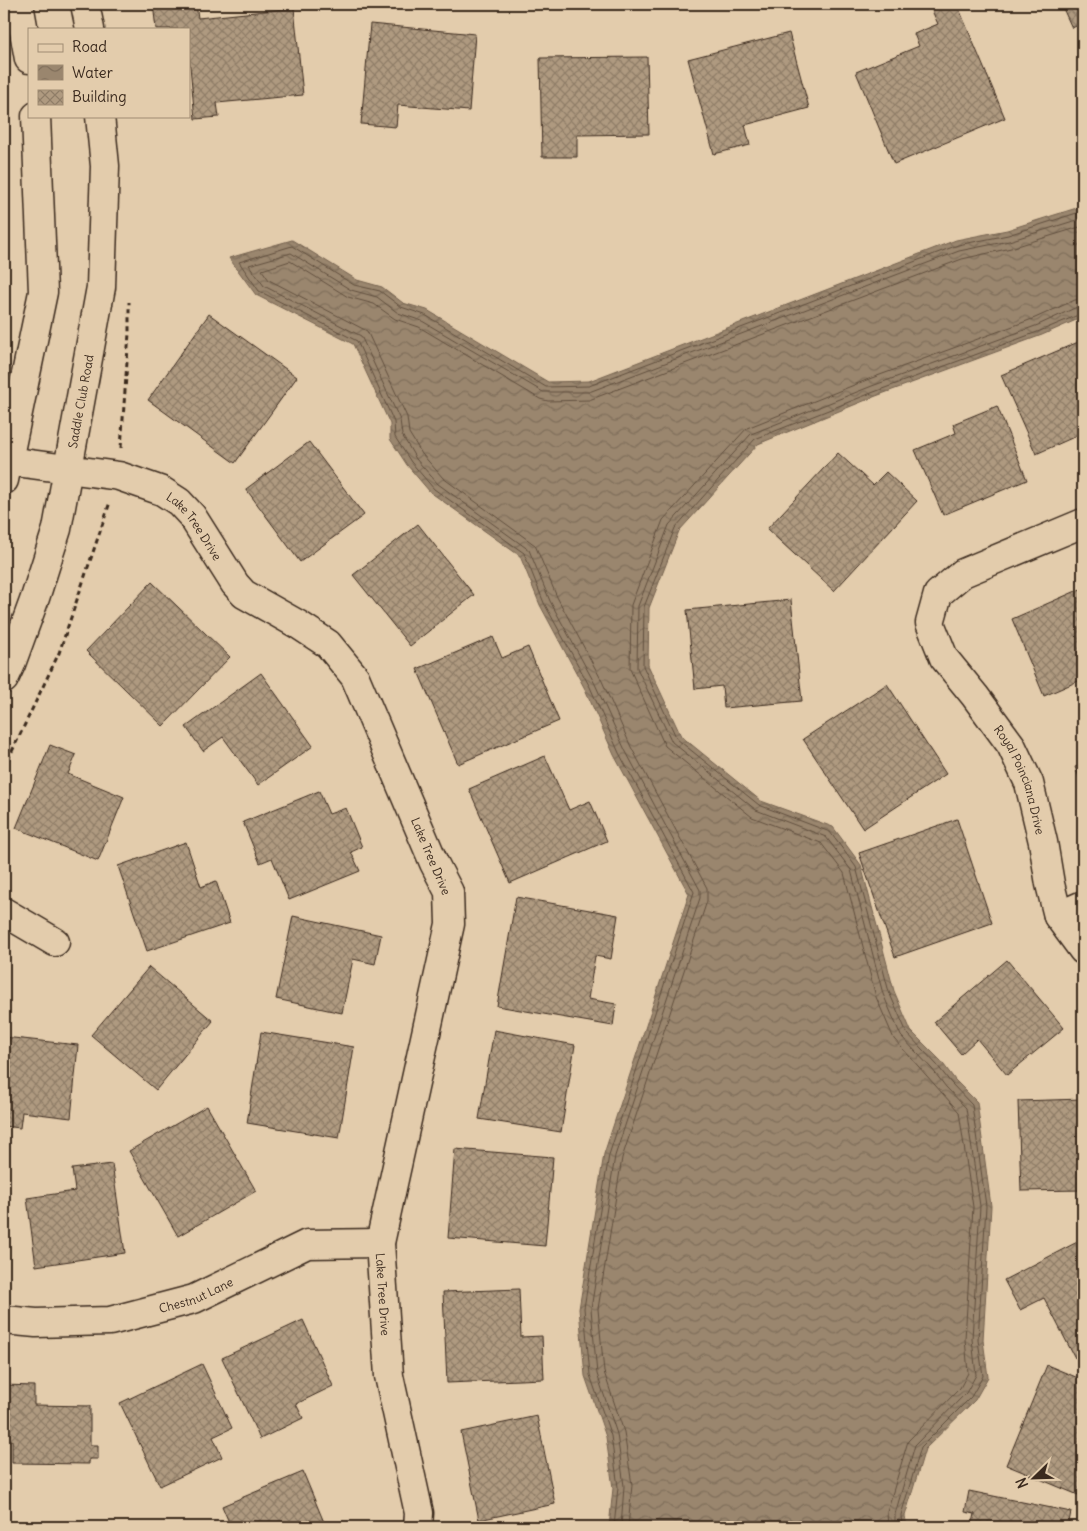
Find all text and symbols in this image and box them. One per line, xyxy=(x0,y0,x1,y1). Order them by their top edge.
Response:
legend xyxy=(28,28,190,118)
text: Road xyxy=(72,37,107,56)
text: Water xyxy=(72,63,113,82)
text: Building xyxy=(72,87,127,106)
street label: Saddle Club Road xyxy=(64,353,96,449)
street label: Lake Tree Drive xyxy=(164,489,225,563)
street label: Royal Poinciana Drive xyxy=(991,722,1048,836)
street label: Lake Tree Drive xyxy=(408,815,454,897)
street label: Lake Tree Drive xyxy=(373,1252,394,1336)
street label: Chestnut Lane xyxy=(157,1274,235,1315)
north arrow xyxy=(1010,1454,1060,1504)
text: N xyxy=(1012,1475,1032,1491)

